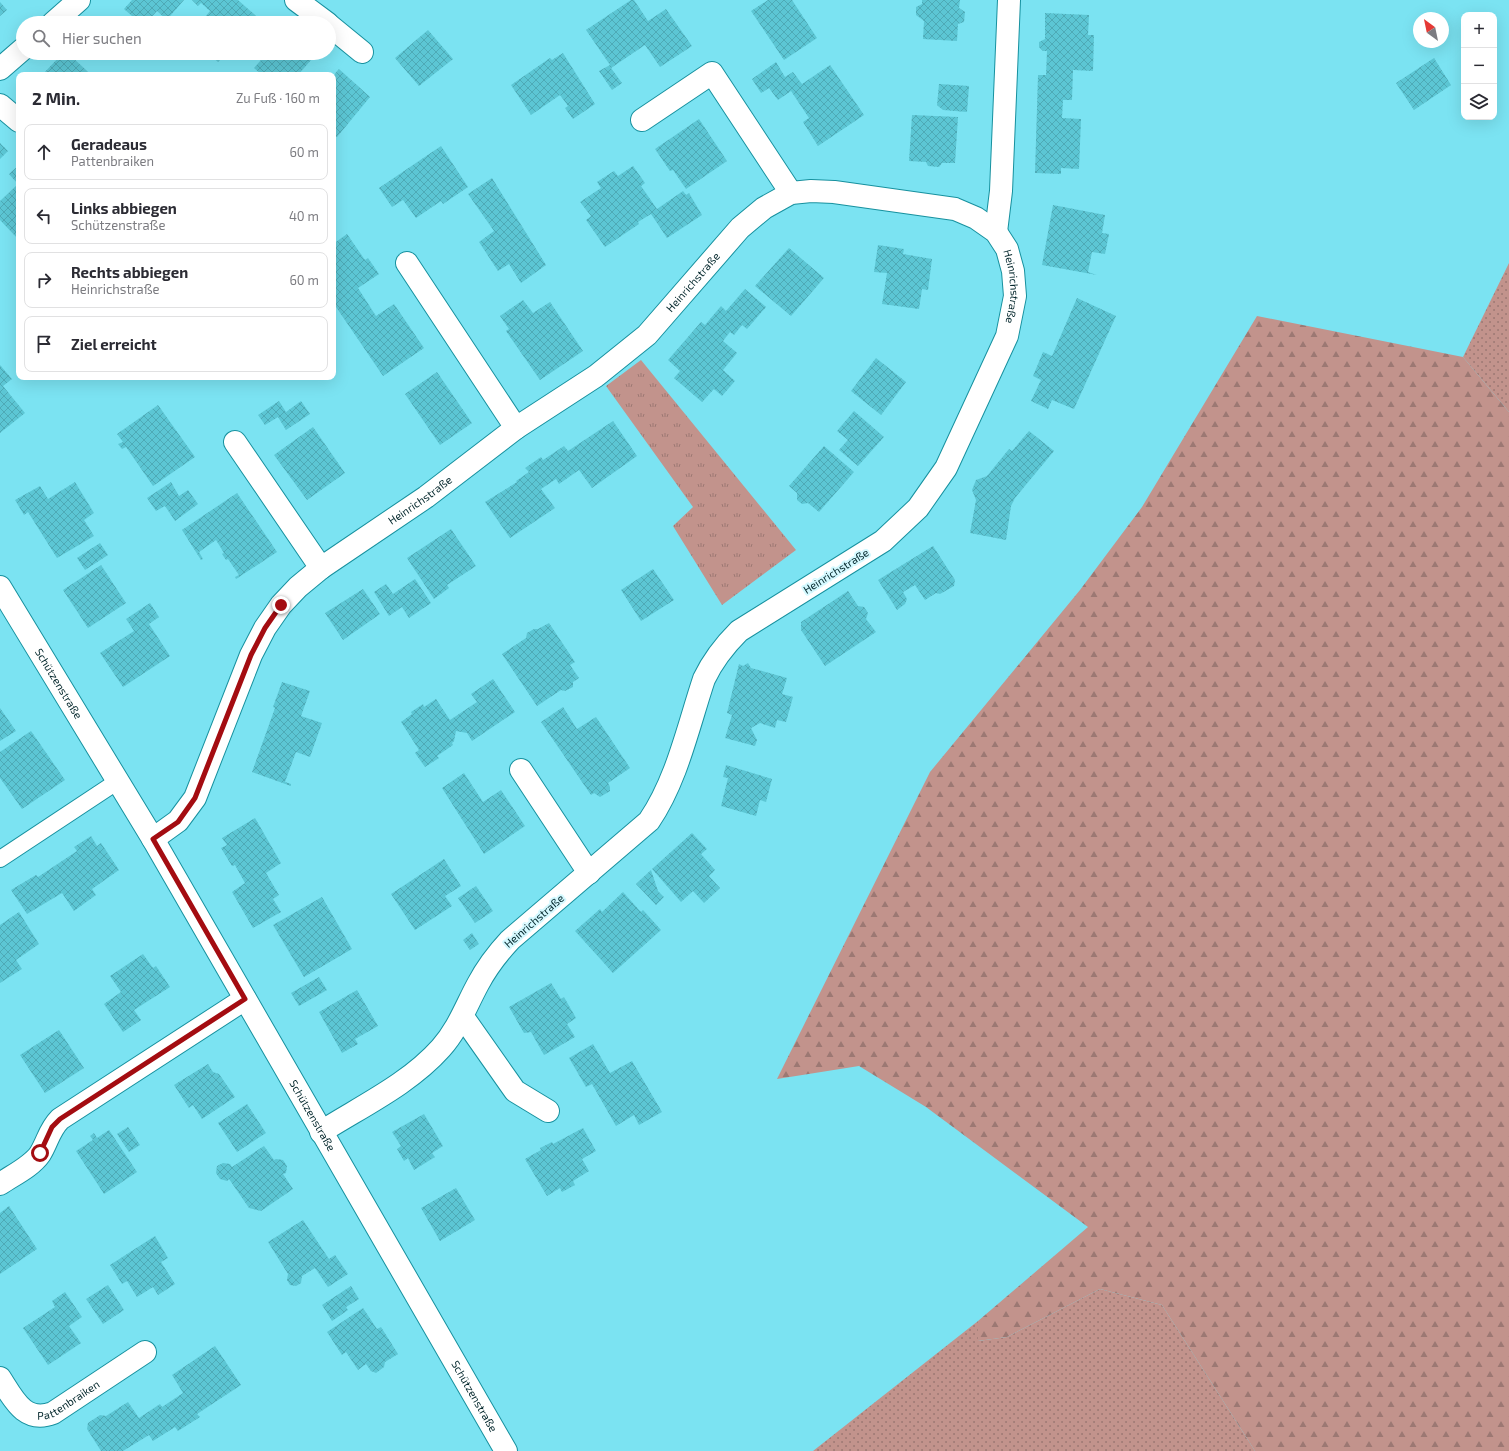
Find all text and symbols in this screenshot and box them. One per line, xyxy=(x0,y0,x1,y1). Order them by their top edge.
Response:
north arrow xyxy=(1413,12,1449,48)
map controls xyxy=(1461,12,1497,120)
button: + xyxy=(1461,12,1497,48)
search box xyxy=(16,16,336,60)
icon: search xyxy=(30,27,52,49)
text: Hier suchen xyxy=(62,29,142,47)
button: − xyxy=(1461,48,1497,84)
button: layers xyxy=(1461,84,1497,120)
text: 2 Min. xyxy=(32,88,80,108)
text: Zu Fuß · 160 m xyxy=(236,90,320,106)
text: Geradeaus xyxy=(71,135,147,153)
icon: ahead xyxy=(33,141,55,163)
text: 60 m xyxy=(289,144,319,160)
text: Pattenbraiken xyxy=(71,153,154,169)
text: Links abbiegen xyxy=(71,199,177,217)
icon: left xyxy=(33,205,55,227)
text: 40 m xyxy=(289,208,319,224)
text: Schützenstraße xyxy=(71,217,165,233)
street label: Heinrichstraße xyxy=(1001,248,1022,325)
street label: Heinrichstraße xyxy=(663,249,722,314)
text: Rechts abbiegen xyxy=(71,263,188,281)
icon: right xyxy=(33,269,55,291)
text: 60 m xyxy=(289,272,319,288)
text: Heinrichstraße xyxy=(71,281,159,297)
icon: arrive xyxy=(33,333,55,355)
text: Ziel erreicht xyxy=(71,335,157,353)
street label: Heinrichstraße xyxy=(385,473,454,527)
street label: Heinrichstraße xyxy=(801,545,871,596)
route end xyxy=(272,596,290,614)
street label: Schützenstraße xyxy=(33,646,85,721)
street label: Heinrichstraße xyxy=(501,891,566,950)
street label: Schützenstraße xyxy=(287,1077,339,1153)
route start xyxy=(31,1144,49,1162)
street label: Schützenstraße xyxy=(449,1358,500,1434)
street label: Pattenbraiken xyxy=(37,1377,102,1422)

